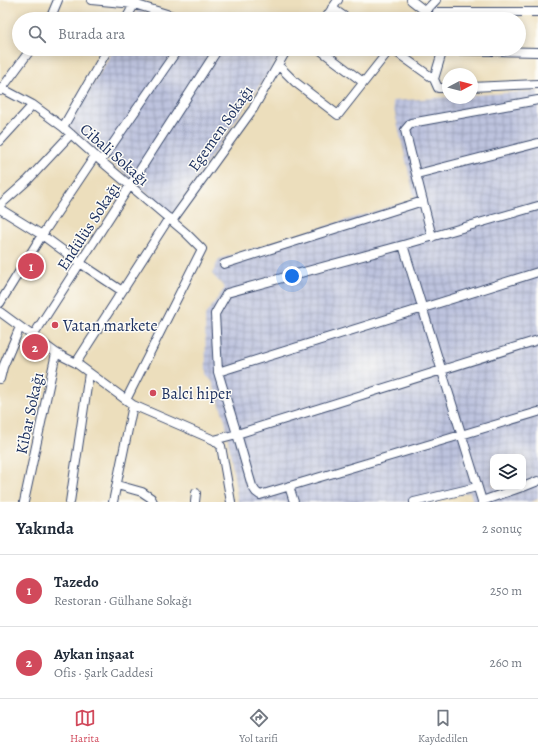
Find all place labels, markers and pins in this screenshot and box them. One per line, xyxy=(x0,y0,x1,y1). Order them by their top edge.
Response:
pin: 1 xyxy=(18,251,44,281)
place label: Vatan markete xyxy=(62,315,158,337)
marker: Vatan markete xyxy=(50,320,60,330)
pin: 2 xyxy=(22,332,48,362)
place label: Balci hiper xyxy=(161,383,231,405)
marker: Balci hiper xyxy=(148,388,158,398)

